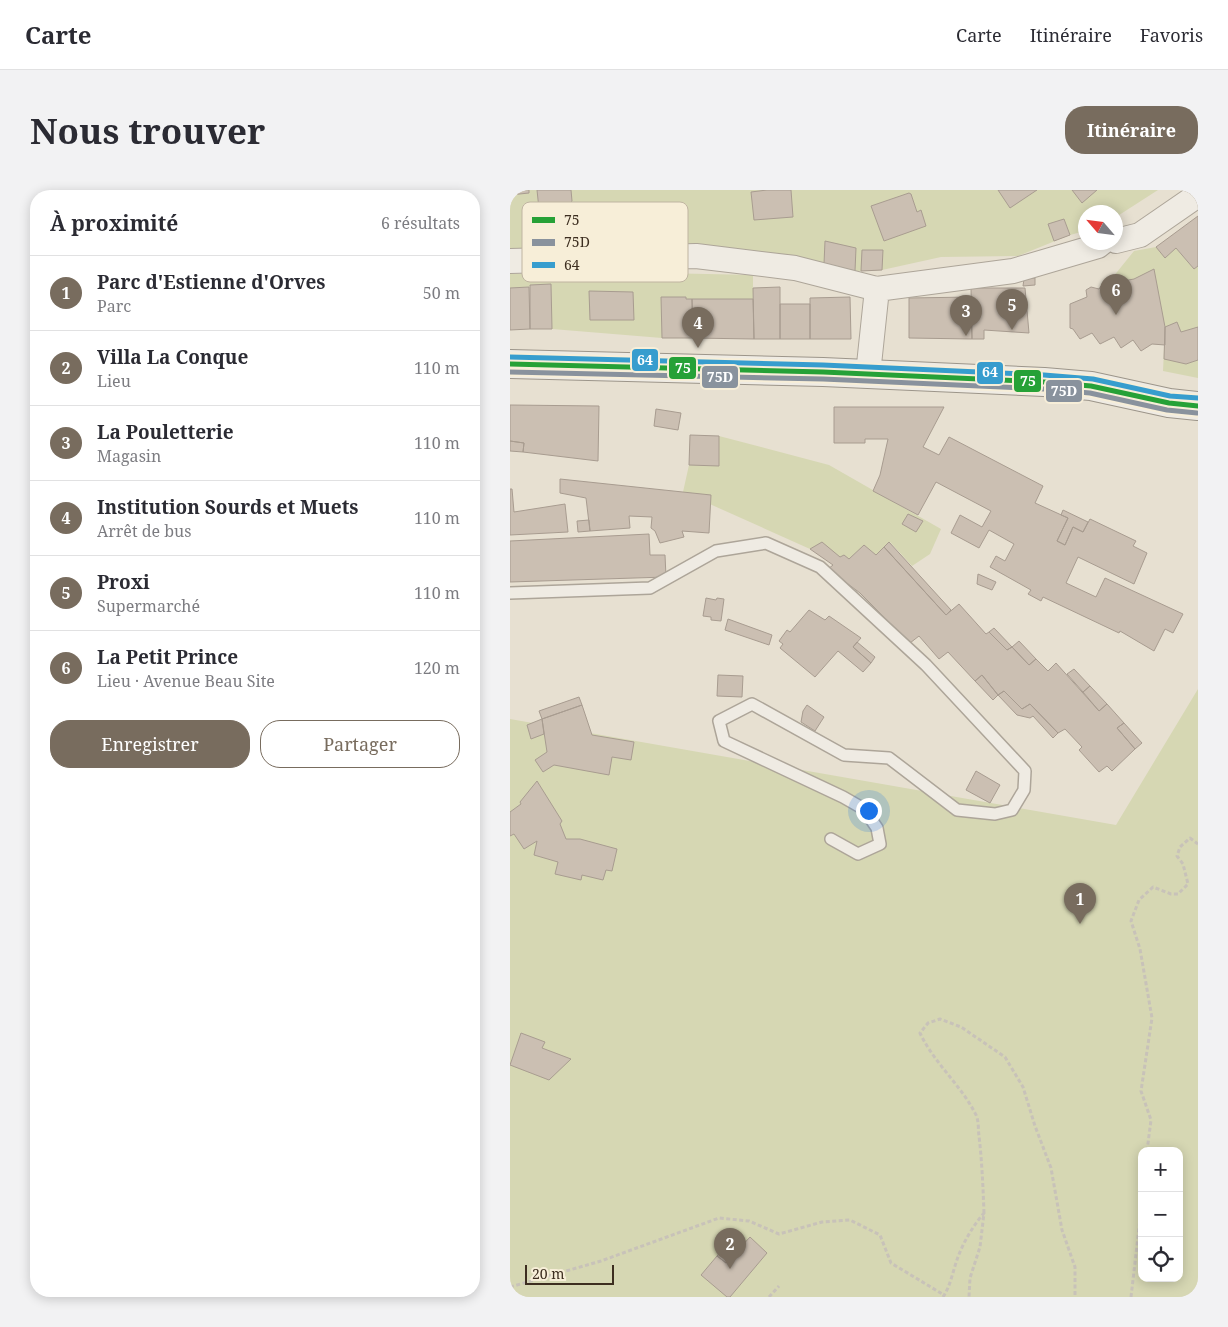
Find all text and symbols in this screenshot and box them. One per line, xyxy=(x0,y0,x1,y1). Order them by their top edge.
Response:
text: Carte xyxy=(25,18,91,51)
text: Carte xyxy=(956,23,1002,47)
text: Itinéraire xyxy=(1030,23,1112,47)
text: Favoris xyxy=(1140,23,1203,47)
button: Itinéraire xyxy=(1065,106,1198,154)
text: Nous trouver xyxy=(30,107,265,154)
legend xyxy=(522,202,688,282)
north arrow xyxy=(1078,205,1123,250)
text: À proximité xyxy=(50,209,178,237)
text: 75 xyxy=(564,210,580,229)
text: 6 résultats xyxy=(381,212,460,234)
text: 75D xyxy=(564,232,590,251)
text: 64 xyxy=(564,255,580,274)
text: Parc d'Estienne d'Orves xyxy=(97,269,325,295)
pin: 6 xyxy=(1100,274,1132,315)
text: 1 xyxy=(61,282,71,304)
text: 50 m xyxy=(423,282,460,304)
pin: 5 xyxy=(996,289,1028,330)
text: Parc xyxy=(97,295,131,317)
pin: 3 xyxy=(950,295,982,336)
pin: 4 xyxy=(682,307,714,348)
text: Villa La Conque xyxy=(97,344,248,370)
line badge: 64 xyxy=(631,348,659,372)
text: 64 xyxy=(637,350,653,369)
line badge: 75 xyxy=(668,356,697,380)
text: 2 xyxy=(61,357,71,379)
text: 110 m xyxy=(414,357,460,379)
text: 75 xyxy=(675,358,691,377)
line badge: 64 xyxy=(976,361,1004,385)
text: 64 xyxy=(982,362,998,381)
line badge: 75D xyxy=(701,365,739,389)
text: 75D xyxy=(707,367,733,386)
line badge: 75 xyxy=(1013,369,1042,393)
text: Lieu xyxy=(97,370,131,392)
text: 75 xyxy=(1020,371,1036,390)
line badge: 75D xyxy=(1045,379,1083,403)
text: 75D xyxy=(1051,381,1077,400)
text: La Pouletterie xyxy=(97,419,234,445)
text: 3 xyxy=(61,432,71,454)
text: 110 m xyxy=(414,432,460,454)
text: Magasin xyxy=(97,445,161,467)
text: Institution Sourds et Muets xyxy=(97,494,359,520)
text: 4 xyxy=(61,507,71,529)
text: 110 m xyxy=(414,507,460,529)
text: Arrêt de bus xyxy=(97,520,191,542)
text: Proxi xyxy=(97,569,150,595)
text: 5 xyxy=(61,582,71,604)
text: 110 m xyxy=(414,582,460,604)
text: Supermarché xyxy=(97,595,200,617)
text: La Petit Prince xyxy=(97,644,238,670)
text: 6 xyxy=(61,657,71,679)
text: 120 m xyxy=(414,657,460,679)
text: Lieu · Avenue Beau Site xyxy=(97,670,275,692)
button: Enregistrer xyxy=(50,720,250,768)
button: Partager xyxy=(260,720,460,768)
your location xyxy=(856,798,882,824)
pin: 1 xyxy=(1064,883,1096,924)
map controls xyxy=(1138,1147,1183,1282)
button: + xyxy=(1138,1147,1183,1192)
button: − xyxy=(1138,1192,1183,1237)
pin: 2 xyxy=(714,1228,746,1269)
button: locate xyxy=(1138,1237,1183,1282)
scale bar xyxy=(525,1262,614,1285)
text: 20 m xyxy=(532,1264,565,1283)

